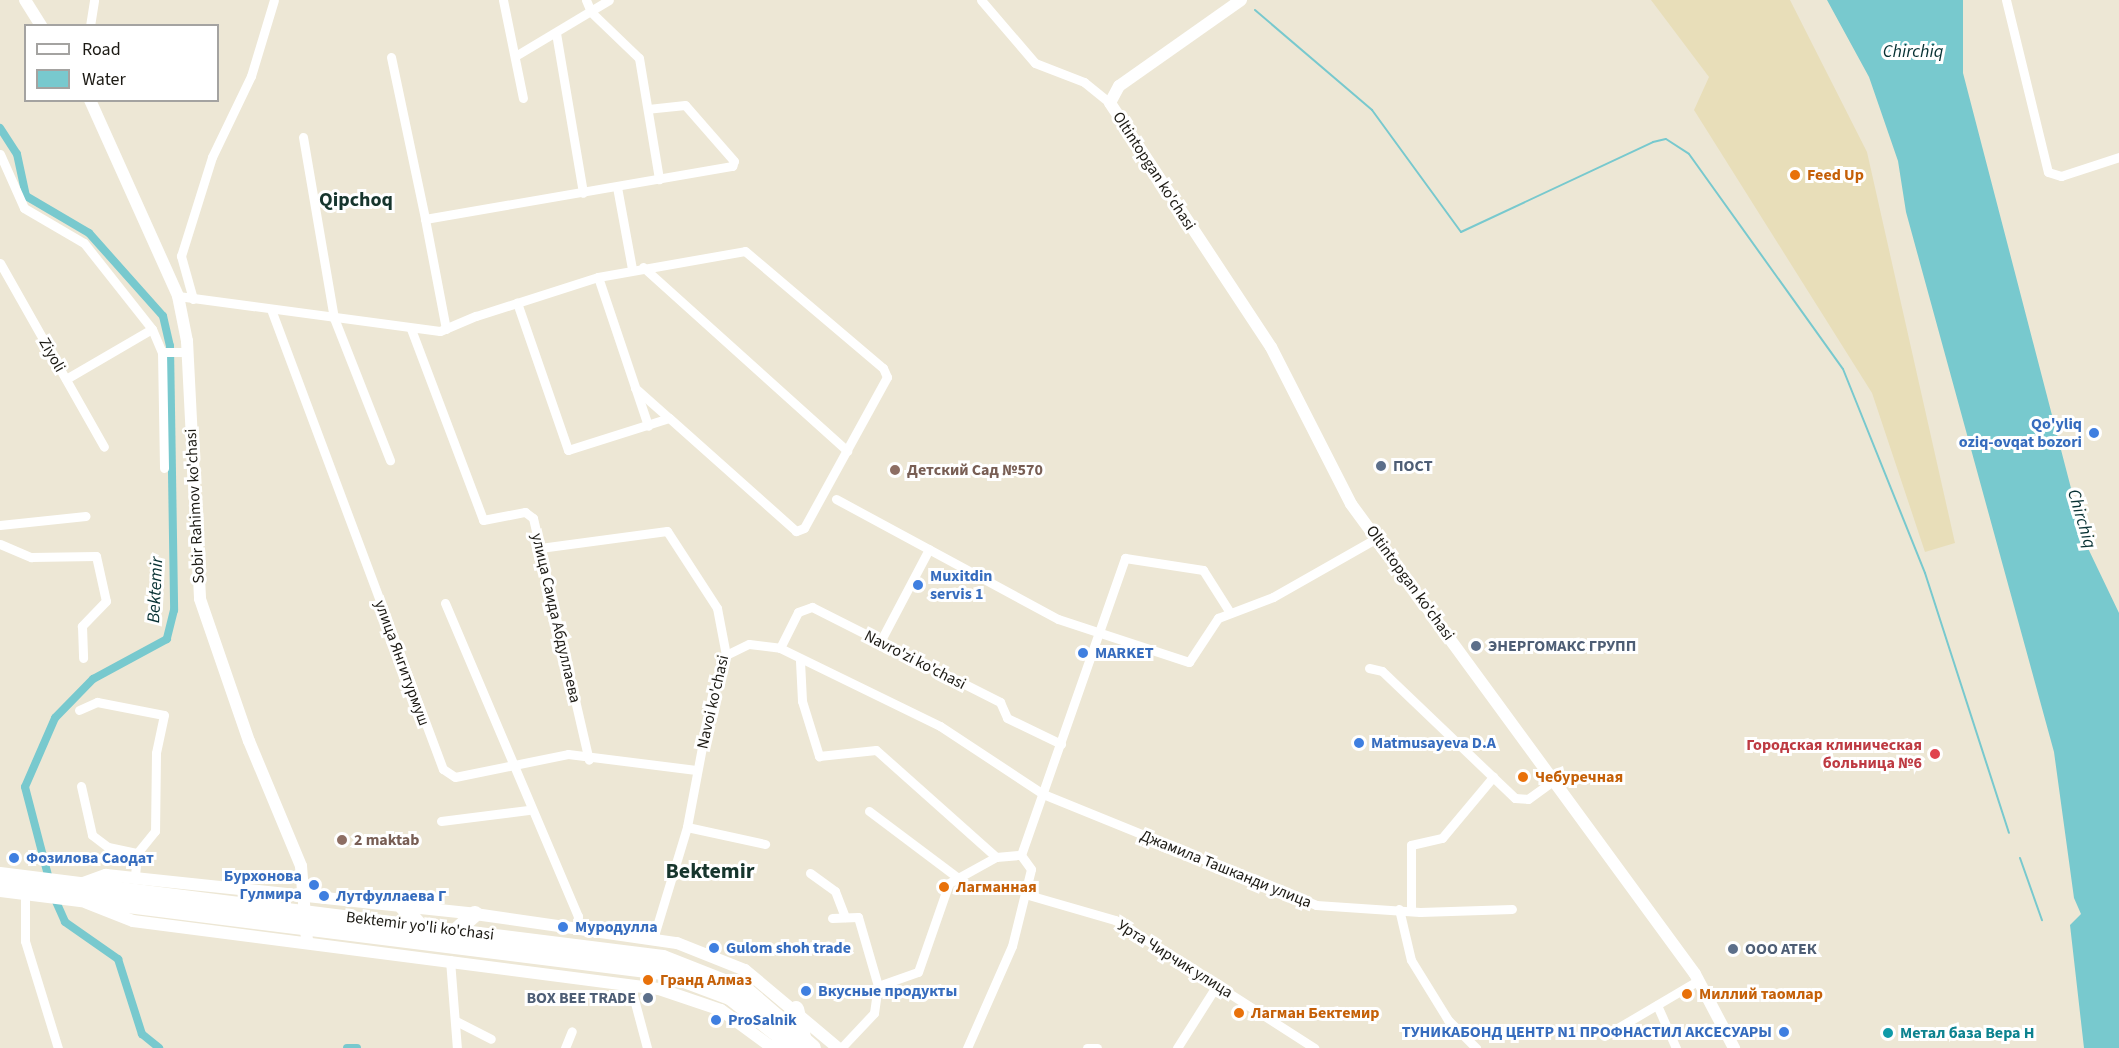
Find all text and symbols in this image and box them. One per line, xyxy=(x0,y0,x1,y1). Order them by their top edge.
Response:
legend xyxy=(24,24,219,102)
text: Road xyxy=(82,37,121,62)
water label: Chirchiq xyxy=(1883,41,1943,63)
text: Water xyxy=(82,67,126,92)
street label: Oltintopgan ko'chasi xyxy=(1109,108,1199,234)
place label: Feed Up xyxy=(1807,165,1864,185)
marker: Feed Up xyxy=(1788,168,1802,182)
district label: Qipchoq xyxy=(319,188,393,212)
street label: Ziyoli xyxy=(35,334,69,376)
place label: Qo'yliq oziq-ovqat bozori xyxy=(1959,414,2082,452)
marker: Qo'yliq oziq-ovqat bozori xyxy=(2087,426,2101,440)
street label: Sobir Rahimov ko'chasi xyxy=(181,428,209,584)
place label: ПОСТ xyxy=(1393,456,1433,476)
marker: ПОСТ xyxy=(1374,459,1388,473)
place label: Детский Сад №570 xyxy=(907,460,1043,480)
marker: Детский Сад №570 xyxy=(888,463,902,477)
water label: Chirchiq xyxy=(2062,487,2100,551)
street label: Oltintopgan ko'chasi xyxy=(1362,522,1458,644)
street label: улица Саида Абдуллаева xyxy=(527,531,585,705)
water label: Bektemir xyxy=(143,556,169,624)
place label: Muxitdin servis 1 xyxy=(930,566,992,604)
marker: Muxitdin servis 1 xyxy=(911,578,925,592)
street label: улица Янгитурмуш xyxy=(370,598,434,728)
street label: Navro'zi ko'chasi xyxy=(861,626,969,694)
place label: ЭНЕРГОМАКС ГРУПП xyxy=(1488,636,1636,656)
marker: ЭНЕРГОМАКС ГРУПП xyxy=(1469,639,1483,653)
place label: MARKET xyxy=(1095,643,1154,663)
marker: MARKET xyxy=(1076,646,1090,660)
street label: Navoi ko'chasi xyxy=(693,653,733,751)
place label: Matmusayeva D.A xyxy=(1371,733,1496,753)
place label: Городская клиническая больница №6 xyxy=(1746,735,1922,773)
marker: Matmusayeva D.A xyxy=(1352,736,1366,750)
marker: Городская клиническая больница №6 xyxy=(1926,745,1944,763)
place label: Чебуречная xyxy=(1535,767,1623,787)
marker: Чебуречная xyxy=(1516,770,1530,784)
street label: Джамила Ташканди улица xyxy=(1138,826,1314,912)
place label: 2 maktab xyxy=(354,830,419,850)
marker: 2 maktab xyxy=(335,833,349,847)
place label: Фозилова Саодат xyxy=(26,848,154,868)
marker: Фозилова Саодат xyxy=(7,851,21,865)
district label: Bektemir xyxy=(665,859,755,885)
place label: Бурхонова Гулмира xyxy=(224,866,302,904)
place label: Лагманная xyxy=(956,877,1037,897)
marker: Бурхонова Гулмира xyxy=(307,878,321,892)
marker: Лагманная xyxy=(937,880,951,894)
place label: Лутфуллаева Г xyxy=(336,886,446,906)
marker: Лутфуллаева Г xyxy=(317,889,331,903)
street label: Bektemir yo'li ko'chasi xyxy=(345,907,495,945)
street label: Урта Чирчик улица xyxy=(1114,916,1236,1002)
place label: Муродулла xyxy=(575,917,658,937)
marker: Муродулла xyxy=(556,920,570,934)
place label: Gulom shoh trade xyxy=(726,938,851,958)
place label: ООО АТЕК xyxy=(1745,939,1817,959)
marker: Gulom shoh trade xyxy=(707,941,721,955)
marker: ООО АТЕК xyxy=(1726,942,1740,956)
place label: Гранд Алмаз xyxy=(660,970,752,990)
marker: Гранд Алмаз xyxy=(641,973,655,987)
place label: Вкусные продукты xyxy=(818,981,957,1001)
marker: Вкусные продукты xyxy=(799,984,813,998)
place label: Миллий таомлар xyxy=(1699,984,1823,1004)
marker: Миллий таомлар xyxy=(1680,987,1694,1001)
place label: BOX BEE TRADE xyxy=(526,988,636,1008)
marker: BOX BEE TRADE xyxy=(641,991,655,1005)
place label: Лагман Бектемир xyxy=(1251,1003,1380,1023)
marker: Лагман Бектемир xyxy=(1232,1006,1246,1020)
place label: ProSalnik xyxy=(728,1010,797,1030)
marker: ProSalnik xyxy=(709,1013,723,1027)
place label: ТУНИКАБОНД ЦЕНТР N1 ПРОФНАСТИЛ АКСЕСУАРЫ xyxy=(1402,1022,1772,1042)
place label: Метал база Вера Н xyxy=(1900,1023,2035,1043)
marker: ТУНИКАБОНД ЦЕНТР N1 ПРОФНАСТИЛ АКСЕСУАРЫ xyxy=(1777,1025,1791,1039)
marker: Метал база Вера Н xyxy=(1881,1026,1895,1040)

